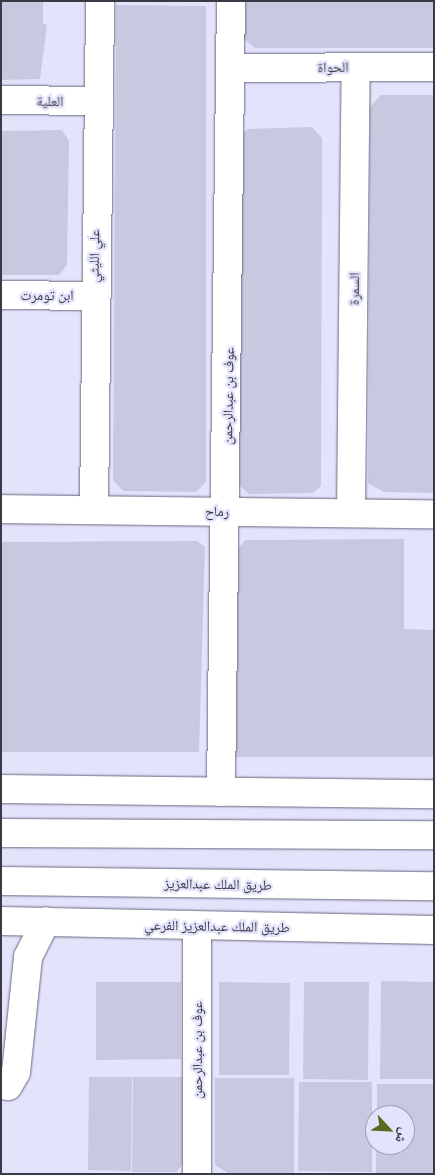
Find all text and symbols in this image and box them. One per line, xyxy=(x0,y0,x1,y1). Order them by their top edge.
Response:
street label: الحواة xyxy=(317,58,349,76)
street label: العلية xyxy=(36,92,64,110)
street label: علي الليثي xyxy=(85,229,103,283)
street label: السمرة xyxy=(345,272,363,306)
street label: ابن تومرت xyxy=(20,287,74,303)
street label: عوف بن عبدالرحمن xyxy=(219,347,237,445)
street label: رماح xyxy=(205,503,229,519)
street label: طريق الملك عبدالعزيز xyxy=(164,875,272,893)
street label: طريق الملك عبدالعزيز الفرعي xyxy=(144,916,290,936)
street label: عوف بن عبدالرحمن xyxy=(189,1001,205,1099)
north arrow xyxy=(365,1105,415,1155)
text: ش xyxy=(391,1125,415,1147)

